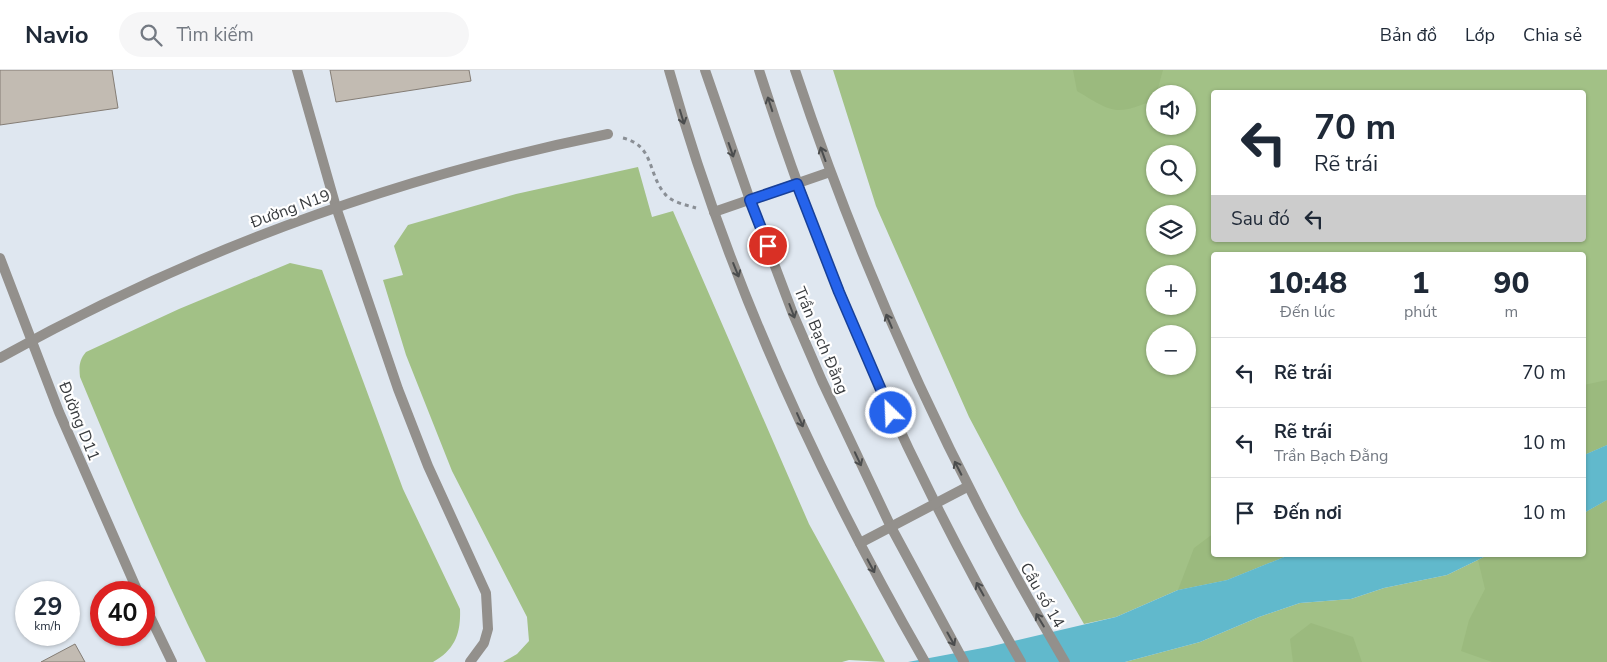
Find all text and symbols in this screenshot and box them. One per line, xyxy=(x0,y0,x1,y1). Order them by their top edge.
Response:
search box xyxy=(119,12,469,57)
text: Navio xyxy=(25,19,89,51)
icon: search xyxy=(137,21,165,49)
text: Tìm kiếm xyxy=(177,22,254,48)
text: Bản đồ xyxy=(1380,23,1437,47)
text: Lớp xyxy=(1465,23,1495,47)
text: Chia sẻ xyxy=(1523,23,1582,47)
map controls xyxy=(1146,85,1196,375)
button: sound xyxy=(1146,85,1196,135)
one-way arrow xyxy=(765,97,775,113)
text: 70 m xyxy=(1314,104,1396,151)
one-way arrow xyxy=(678,109,688,125)
icon: left xyxy=(1231,110,1296,175)
one-way arrow xyxy=(727,141,736,157)
button: search xyxy=(1146,145,1196,195)
one-way arrow xyxy=(818,147,827,162)
text: Rẽ trái xyxy=(1314,149,1378,179)
street label: Đường N19 xyxy=(246,184,333,234)
button: layers xyxy=(1146,205,1196,255)
icon: left xyxy=(1300,205,1328,233)
text: Sau đó xyxy=(1231,206,1290,232)
pin xyxy=(747,225,789,267)
icon: arrive xyxy=(754,232,782,260)
one-way arrow xyxy=(732,262,741,277)
text: 10:48 xyxy=(1268,263,1347,304)
text: 1 xyxy=(1411,263,1429,304)
text: 90 xyxy=(1493,263,1529,304)
button: + xyxy=(1146,265,1196,315)
street label: Trần Bạch Đằng xyxy=(789,283,854,397)
text: Đến lúc xyxy=(1280,301,1335,323)
text: phút xyxy=(1404,301,1437,323)
text: m xyxy=(1505,301,1518,323)
one-way arrow xyxy=(788,303,797,318)
one-way arrow xyxy=(884,314,894,329)
button: − xyxy=(1146,325,1196,375)
icon: left xyxy=(1231,359,1259,387)
text: Rẽ trái xyxy=(1274,360,1332,386)
text: 70 m xyxy=(1522,360,1566,386)
street label: Đường D11 xyxy=(53,378,105,464)
position arrow xyxy=(864,386,916,438)
one-way arrow xyxy=(795,412,805,427)
text: Rẽ trái xyxy=(1274,419,1332,445)
icon: left xyxy=(1231,429,1259,457)
text: 10 m xyxy=(1522,430,1566,456)
text: Trần Bạch Đằng xyxy=(1274,445,1388,467)
one-way arrow xyxy=(853,452,863,467)
one-way arrow xyxy=(953,461,963,476)
icon: arrive xyxy=(1231,499,1259,527)
text: Đến nơi xyxy=(1274,500,1342,526)
text: 10 m xyxy=(1522,500,1566,526)
one-way arrow xyxy=(866,558,876,573)
street label: Cầu số 14 xyxy=(1015,559,1070,633)
speed limit sign: 40 xyxy=(90,581,155,646)
one-way arrow xyxy=(974,583,984,597)
text: 29 xyxy=(32,590,63,624)
one-way arrow xyxy=(1034,614,1044,628)
text: km/h xyxy=(34,618,61,634)
one-way arrow xyxy=(946,631,956,646)

